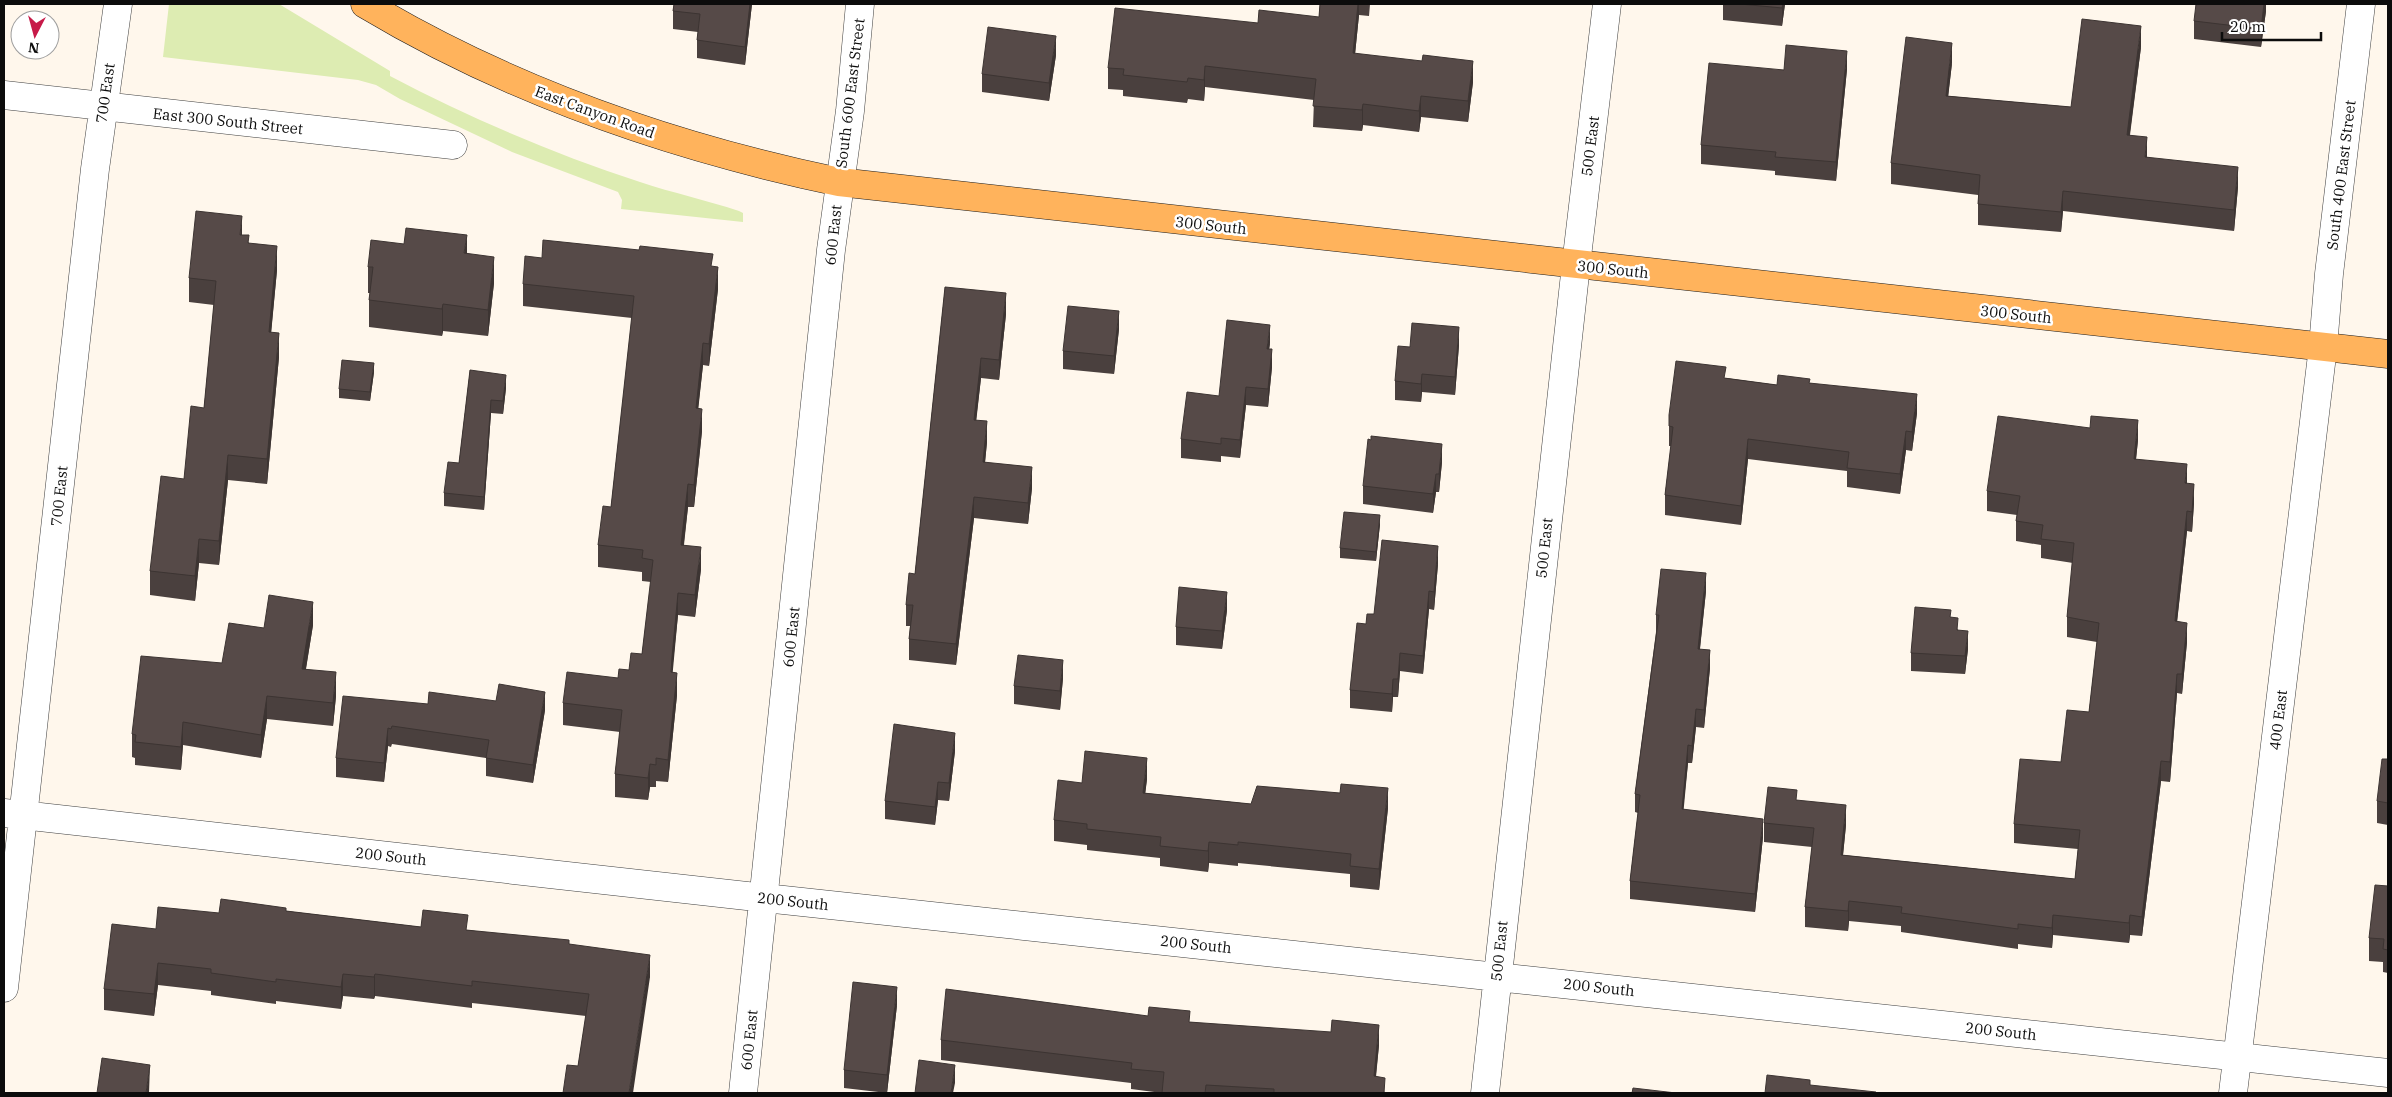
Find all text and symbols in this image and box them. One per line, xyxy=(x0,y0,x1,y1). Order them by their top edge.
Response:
north arrow xyxy=(10,10,60,60)
scale bar xyxy=(2222,10,2321,42)
street label: South 600 East Street xyxy=(831,17,869,169)
text: 20 m xyxy=(2230,17,2266,36)
text: N xyxy=(27,38,40,57)
street label: 700 East xyxy=(91,62,119,124)
street label: East Canyon Road xyxy=(532,82,658,142)
street label: South 400 East Street xyxy=(2322,99,2360,251)
street label: East 300 South Street xyxy=(152,104,304,138)
street label: 500 East xyxy=(1577,115,1603,177)
street label: 600 East xyxy=(820,204,846,266)
street label: 300 South xyxy=(1174,212,1248,238)
street label: 300 South xyxy=(1576,256,1650,282)
street label: 300 South xyxy=(1979,301,2053,327)
street label: 700 East xyxy=(46,465,72,527)
street label: 500 East xyxy=(1531,517,1557,579)
street label: 600 East xyxy=(778,606,804,668)
street label: 400 East xyxy=(2265,689,2291,751)
street label: 200 South xyxy=(354,843,428,869)
street label: 200 South xyxy=(756,888,830,914)
street label: 500 East xyxy=(1486,920,1512,982)
street label: 200 South xyxy=(1159,931,1233,957)
street label: 200 South xyxy=(1562,974,1636,1000)
street label: 600 East xyxy=(736,1009,762,1071)
street label: 200 South xyxy=(1964,1018,2038,1044)

